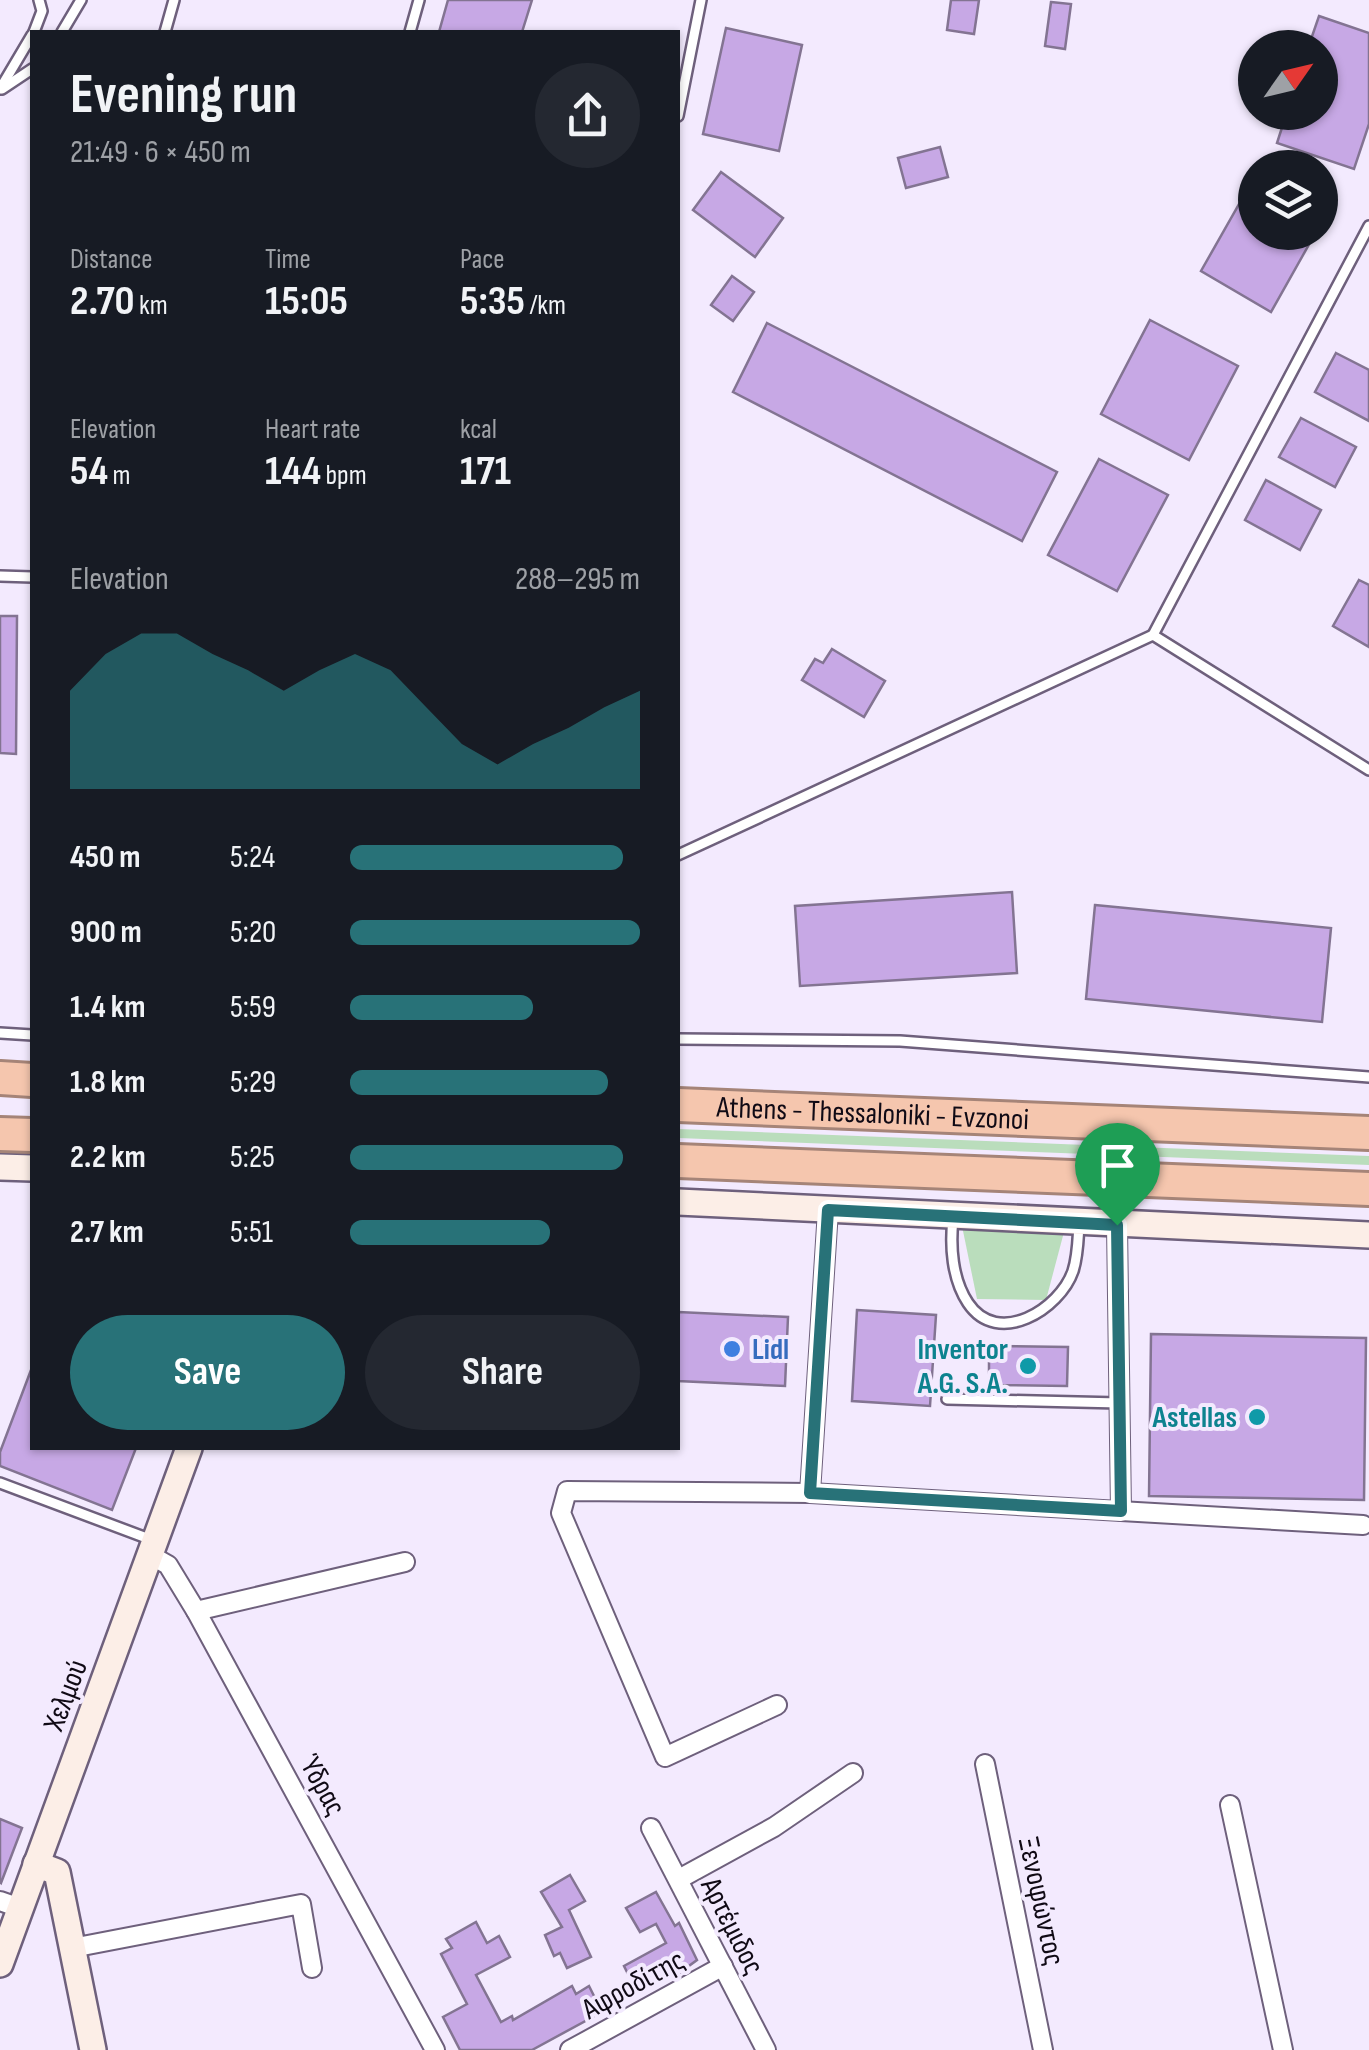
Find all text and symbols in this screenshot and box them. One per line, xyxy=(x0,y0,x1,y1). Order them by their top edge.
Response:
north arrow xyxy=(1238,30,1338,130)
map controls xyxy=(1238,30,1338,250)
text: Evening run xyxy=(70,62,297,129)
button: share xyxy=(535,63,640,168)
text: 21:49 · 6 × 450 m xyxy=(70,133,251,172)
button: layers xyxy=(1238,150,1338,250)
text: Distance xyxy=(70,243,153,276)
text: Time xyxy=(265,243,311,276)
text: Pace xyxy=(460,243,505,276)
text: 2.70 xyxy=(70,276,135,327)
text: 15:05 xyxy=(265,276,348,327)
text: 5:35 xyxy=(460,276,525,327)
text: km xyxy=(135,289,168,322)
text: /km xyxy=(525,289,566,322)
text: Elevation xyxy=(70,413,156,446)
text: Heart rate xyxy=(265,413,361,446)
text: kcal xyxy=(460,413,497,446)
text: 54 xyxy=(70,446,108,497)
text: 144 xyxy=(265,446,321,497)
text: 171 xyxy=(460,446,511,497)
text: m xyxy=(108,459,130,492)
text: bpm xyxy=(321,459,367,492)
text: Elevation xyxy=(70,560,169,599)
text: 288–295 m xyxy=(515,560,640,599)
text: 450 m xyxy=(70,838,140,877)
text: 5:24 xyxy=(230,838,275,877)
text: 900 m xyxy=(70,913,142,952)
text: 5:20 xyxy=(230,913,276,952)
text: 1.4 km xyxy=(70,988,145,1027)
text: 5:59 xyxy=(230,988,276,1027)
text: 1.8 km xyxy=(70,1063,145,1102)
text: 5:29 xyxy=(230,1063,276,1102)
street label: Athens - Thessaloniki - Evzonoi xyxy=(715,1090,1030,1138)
pin xyxy=(1075,1123,1160,1226)
text: 2.2 km xyxy=(70,1138,146,1177)
text: 5:25 xyxy=(230,1138,275,1177)
icon: arrive xyxy=(1090,1138,1145,1193)
text: 2.7 km xyxy=(70,1213,144,1252)
text: 5:51 xyxy=(230,1213,273,1252)
button: Save xyxy=(70,1315,345,1430)
button: Share xyxy=(365,1315,640,1430)
place label: Lidl xyxy=(752,1332,789,1368)
place label: Inventor A.G. S.A. xyxy=(917,1332,1008,1402)
marker: Lidl xyxy=(721,1338,743,1360)
marker: Inventor A.G. S.A. xyxy=(1017,1355,1039,1377)
place label: Astellas xyxy=(1152,1400,1237,1436)
marker: Astellas xyxy=(1246,1406,1268,1428)
street label: Χελμού xyxy=(36,1655,96,1737)
street label: Ύδρας xyxy=(290,1748,353,1822)
street label: Ξενοφώντος xyxy=(1010,1834,1072,1969)
street label: Αρτέμιδος xyxy=(692,1871,772,1981)
street label: Αφροδίτης xyxy=(575,1942,691,2028)

